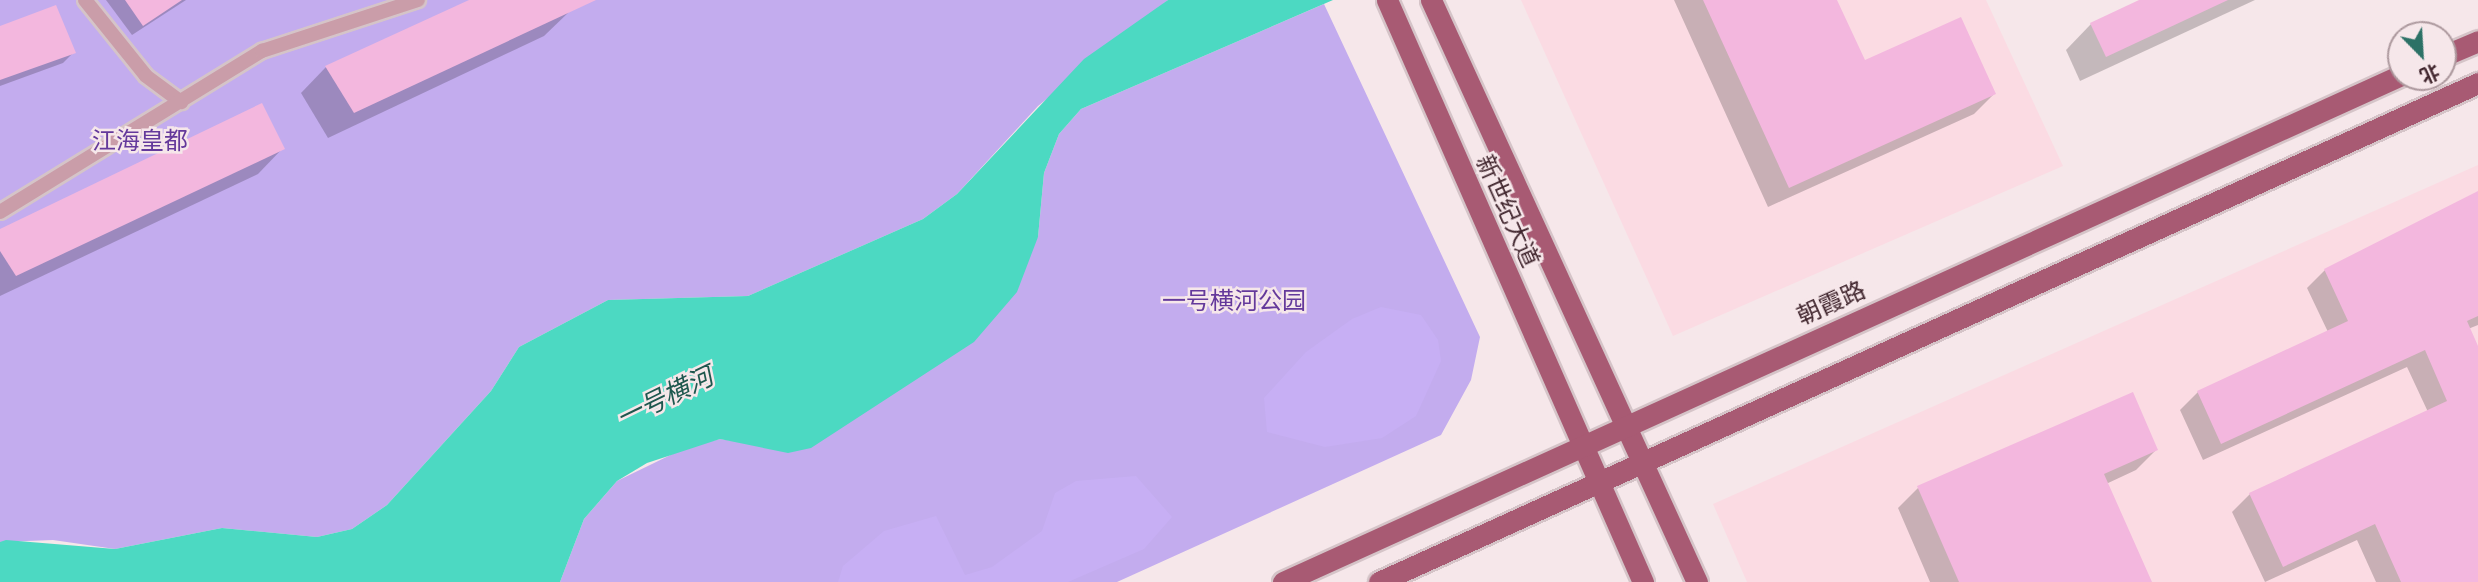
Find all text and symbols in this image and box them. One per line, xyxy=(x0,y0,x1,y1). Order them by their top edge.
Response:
north arrow xyxy=(2387,21,2457,91)
text: 北 xyxy=(2417,59,2443,88)
park label: 江海皇都 xyxy=(92,127,188,155)
street label: 新世纪大道 xyxy=(1470,150,1546,272)
street label: 朝霞路 xyxy=(1792,275,1870,331)
park label: 一号横河公园 xyxy=(1162,287,1306,315)
water label: 一号横河 xyxy=(611,361,719,435)

